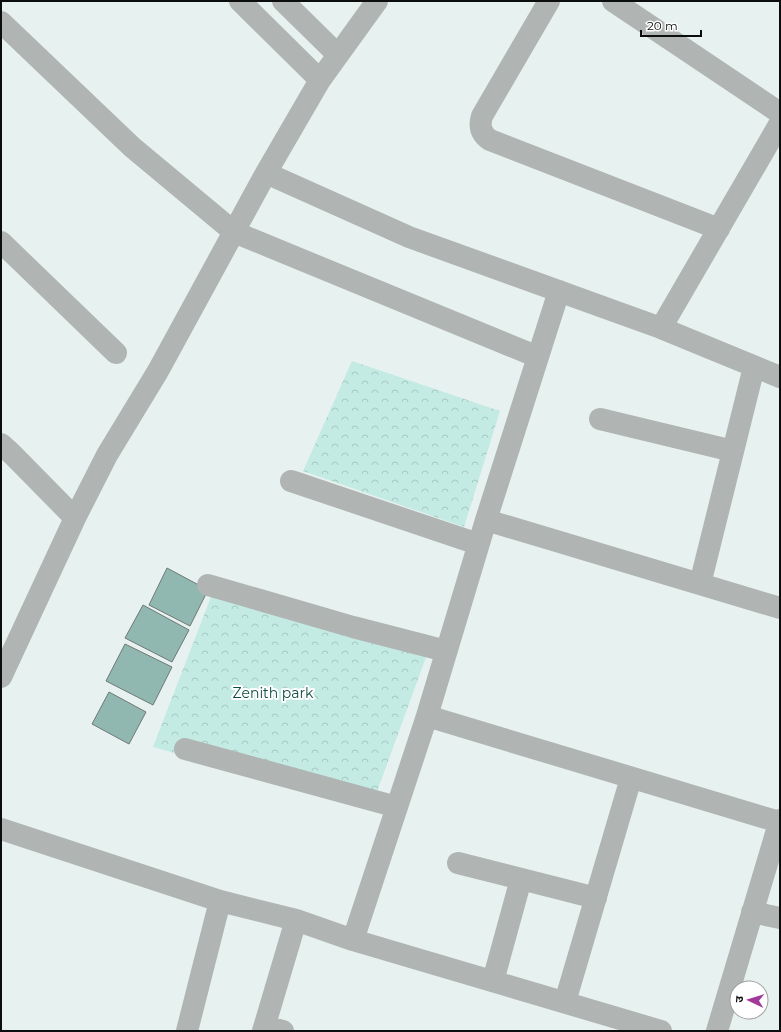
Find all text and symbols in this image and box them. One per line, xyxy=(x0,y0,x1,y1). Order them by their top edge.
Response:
scale bar xyxy=(641,12,701,38)
text: 20 m xyxy=(647,18,678,33)
park label: Zenith park xyxy=(233,684,314,702)
north arrow xyxy=(729,980,769,1020)
text: उ xyxy=(732,995,746,1003)

